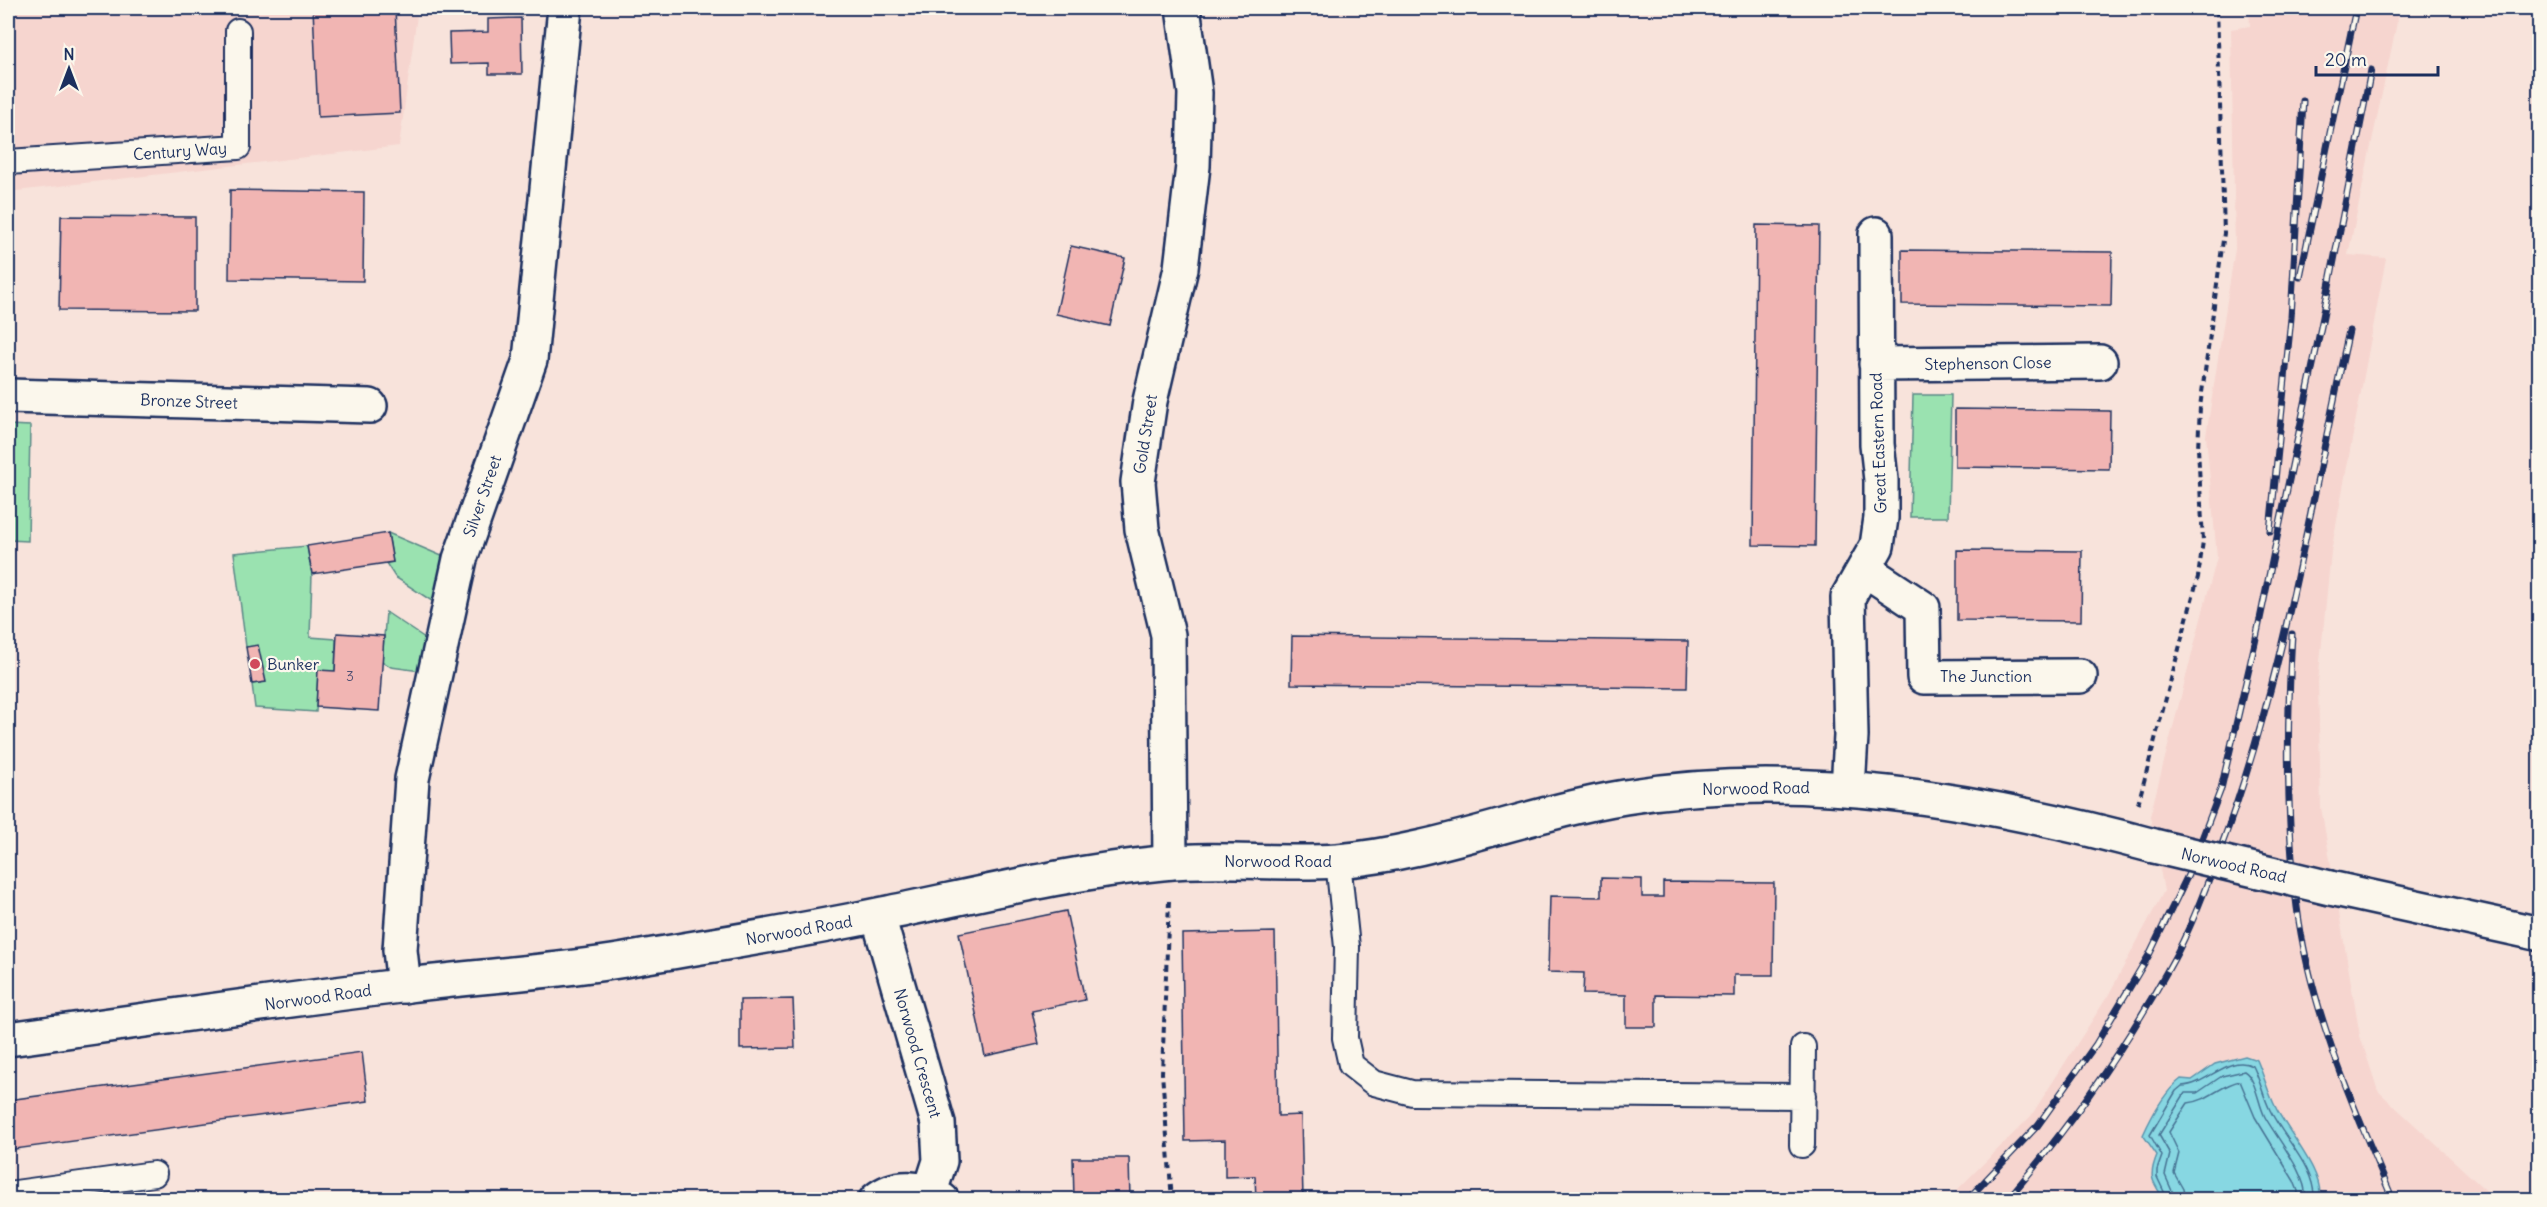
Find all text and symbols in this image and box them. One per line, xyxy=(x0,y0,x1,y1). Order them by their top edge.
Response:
north arrow xyxy=(39,39,99,99)
scale bar xyxy=(2316,39,2438,77)
text: N xyxy=(63,44,75,64)
text: 20 m xyxy=(2325,48,2367,71)
street label: Century Way xyxy=(132,138,228,164)
street label: Stephenson Close xyxy=(1924,352,2052,374)
street label: Great Eastern Road xyxy=(1866,372,1890,514)
street label: Bronze Street xyxy=(140,389,239,413)
street label: Gold Street xyxy=(1129,392,1161,475)
street label: Silver Street xyxy=(459,452,506,540)
place label: Bunker xyxy=(267,654,320,674)
marker: Bunker xyxy=(248,657,262,671)
street label: The Junction xyxy=(1940,666,2032,686)
house number: 3 xyxy=(346,667,354,685)
street label: Norwood Road xyxy=(1702,777,1810,799)
street label: Norwood Road xyxy=(2179,843,2289,887)
street label: Norwood Road xyxy=(1224,851,1332,871)
street label: Norwood Road xyxy=(744,911,854,949)
street label: Norwood Road xyxy=(263,980,373,1014)
street label: Norwood Crescent xyxy=(890,986,946,1121)

